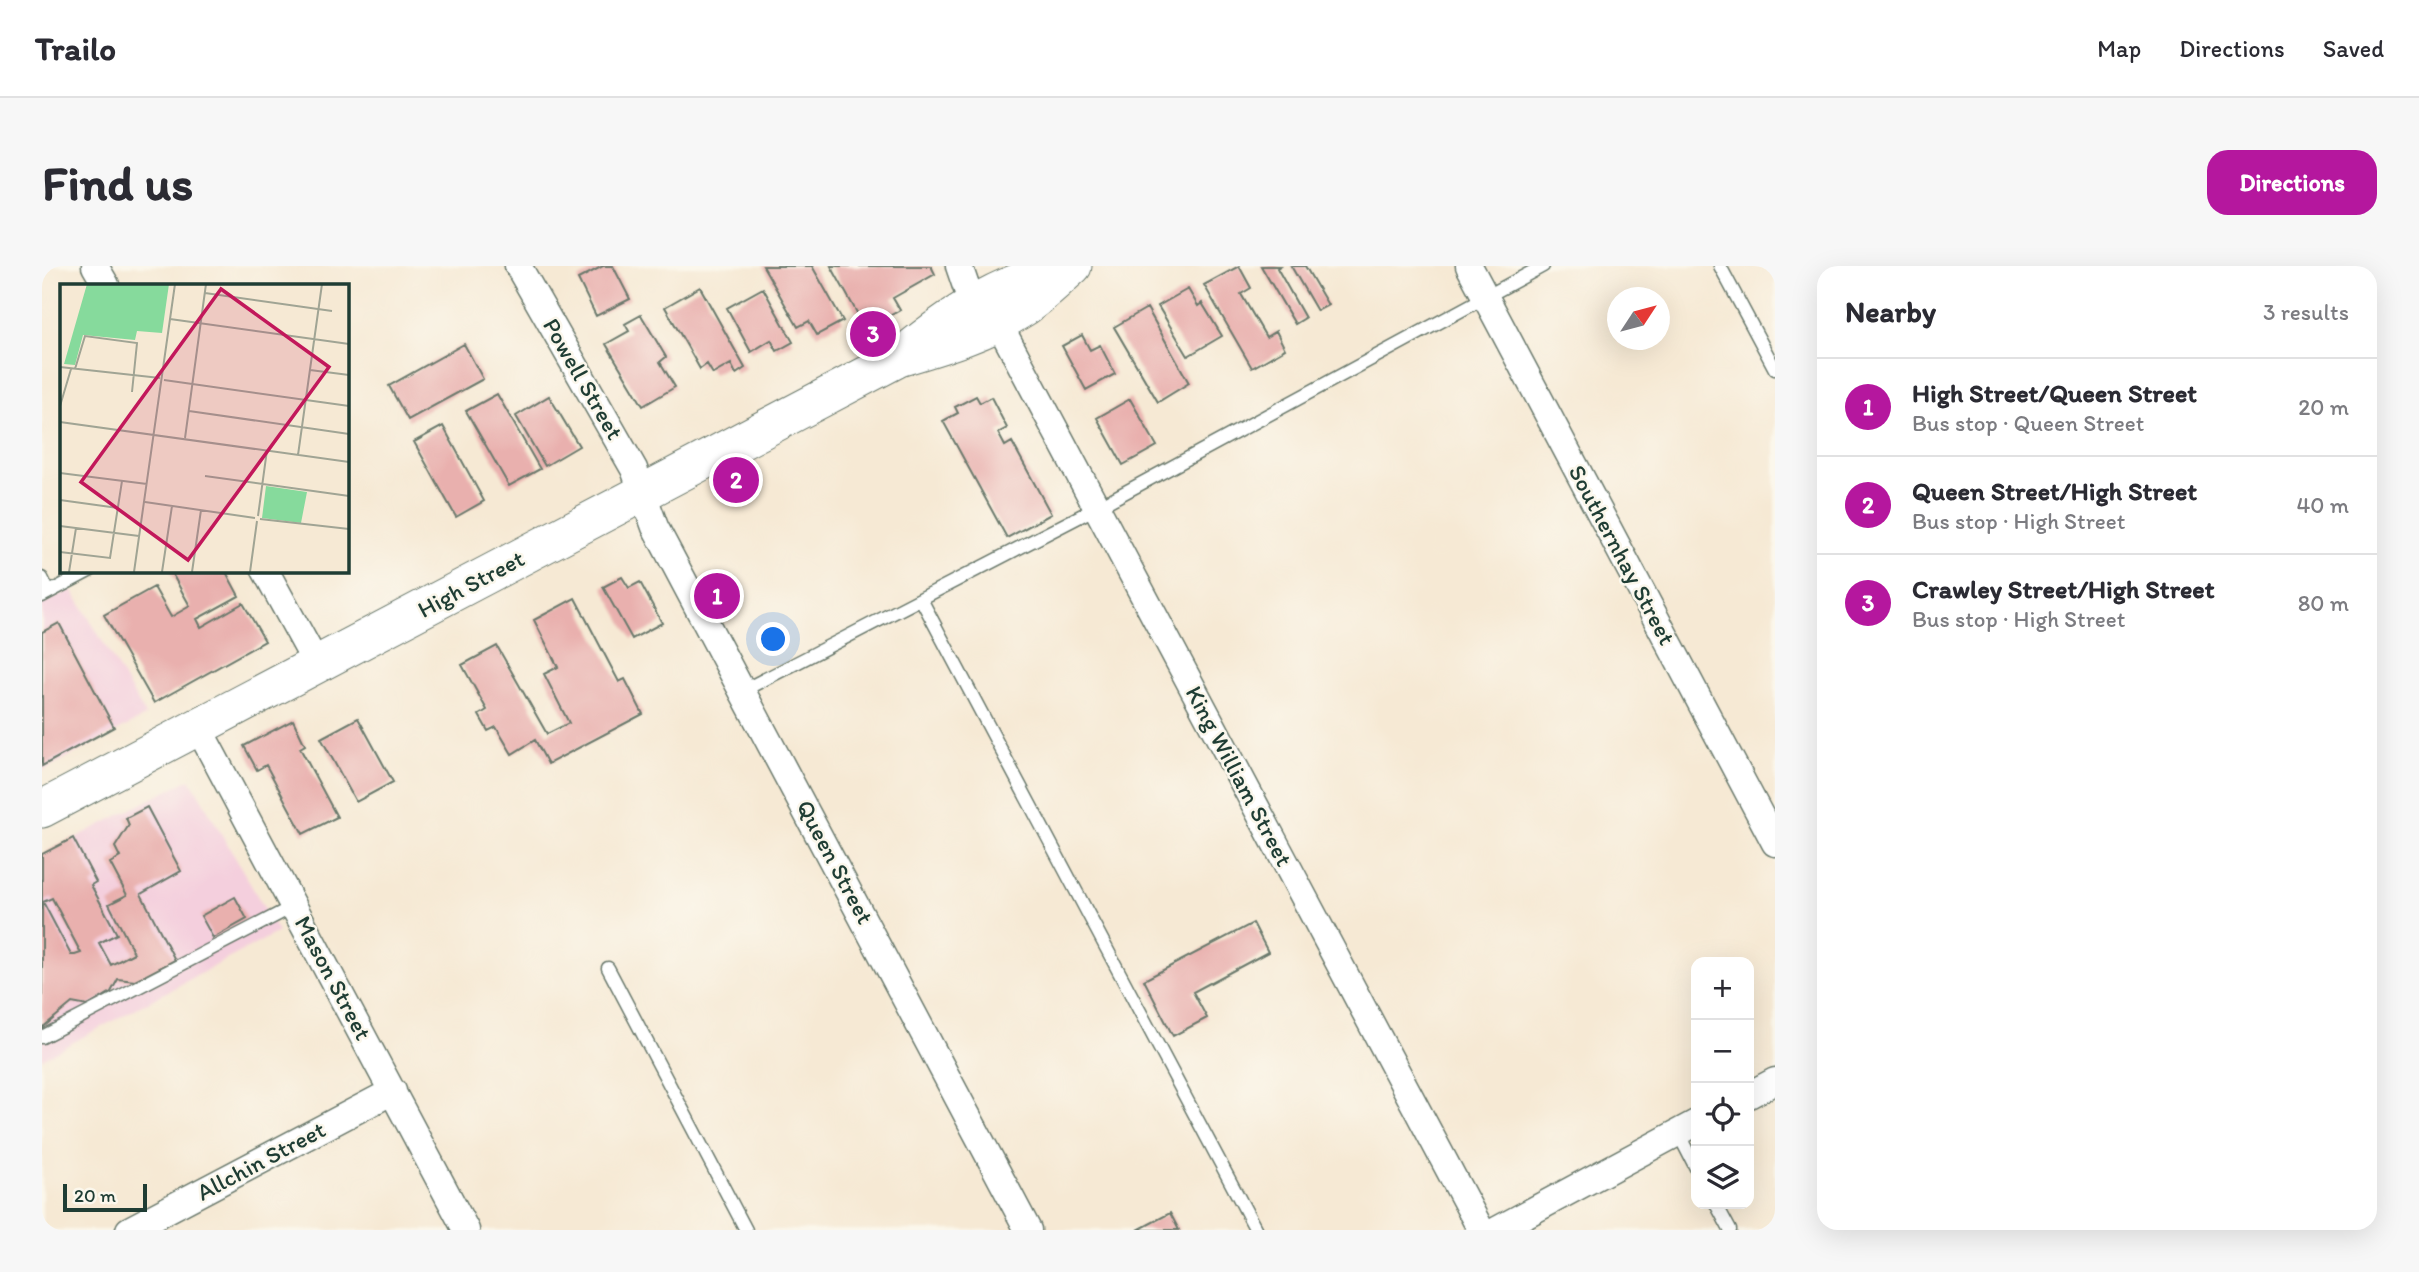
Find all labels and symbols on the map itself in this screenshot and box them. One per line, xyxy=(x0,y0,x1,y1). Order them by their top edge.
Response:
inset map xyxy=(60,284,348,572)
north arrow xyxy=(1607,287,1670,350)
pin: 3 xyxy=(850,308,896,360)
street label: Powell Street xyxy=(537,313,630,445)
pin: 2 xyxy=(713,454,759,506)
street label: Southernhay Street xyxy=(1563,460,1682,650)
street label: High Street xyxy=(412,543,529,624)
pin: 1 xyxy=(694,570,740,622)
your location xyxy=(756,622,790,656)
street label: King William Street xyxy=(1180,681,1299,871)
street label: Queen Street xyxy=(791,795,880,929)
street label: Mason Street xyxy=(289,911,378,1045)
street label: Allchin Street xyxy=(192,1115,330,1207)
scale bar xyxy=(63,1181,147,1213)

